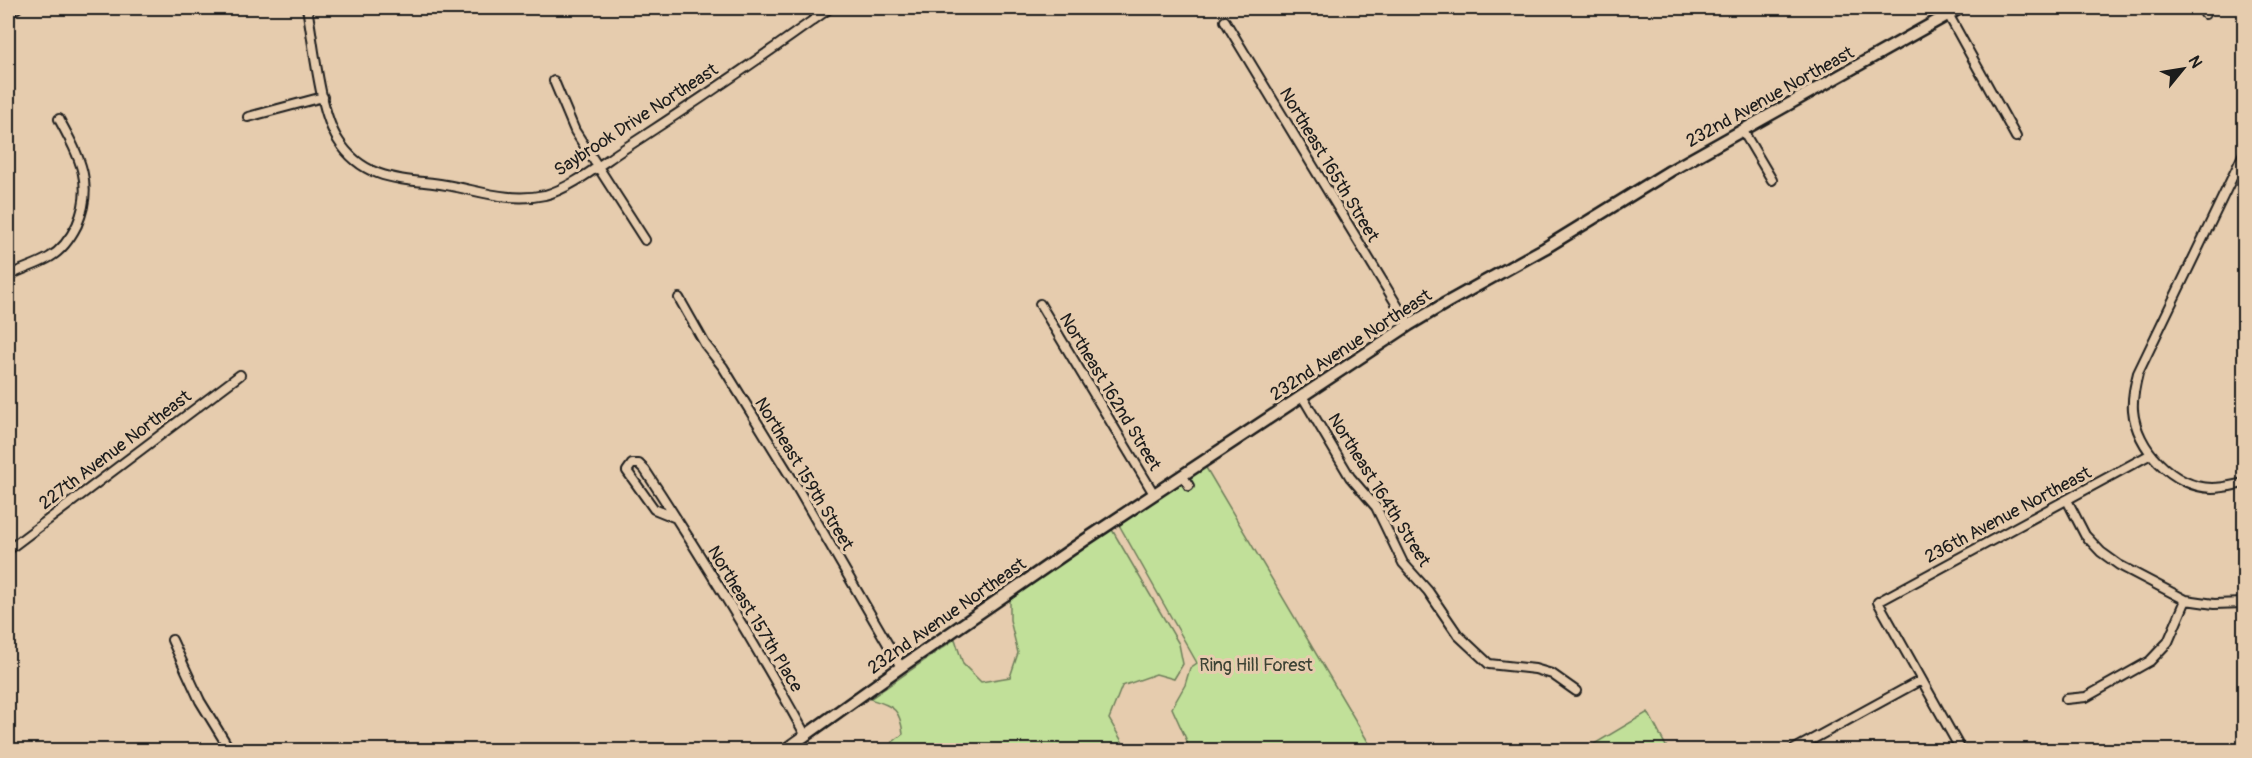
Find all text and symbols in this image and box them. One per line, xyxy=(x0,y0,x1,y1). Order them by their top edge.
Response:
north arrow xyxy=(2153,39,2213,99)
street label: 232nd Avenue Northeast xyxy=(1682,41,1859,153)
text: N xyxy=(2184,52,2207,72)
street label: Saybrook Drive Northeast xyxy=(550,58,723,182)
street label: Northeast 165th Street xyxy=(1274,84,1385,247)
street label: 232nd Avenue Northeast xyxy=(1266,284,1437,406)
street label: Northeast 162nd Street xyxy=(1054,309,1167,476)
street label: 227th Avenue Northeast xyxy=(34,385,196,515)
street label: Northeast 159th Street xyxy=(749,393,859,556)
street label: Northeast 164th Street xyxy=(1322,409,1436,572)
street label: 236th Avenue Northeast xyxy=(1921,461,2096,569)
street label: Northeast 157th Place xyxy=(702,542,808,697)
street label: 232nd Avenue Northeast xyxy=(863,552,1031,679)
park label: Ring Hill Forest xyxy=(1199,654,1313,677)

